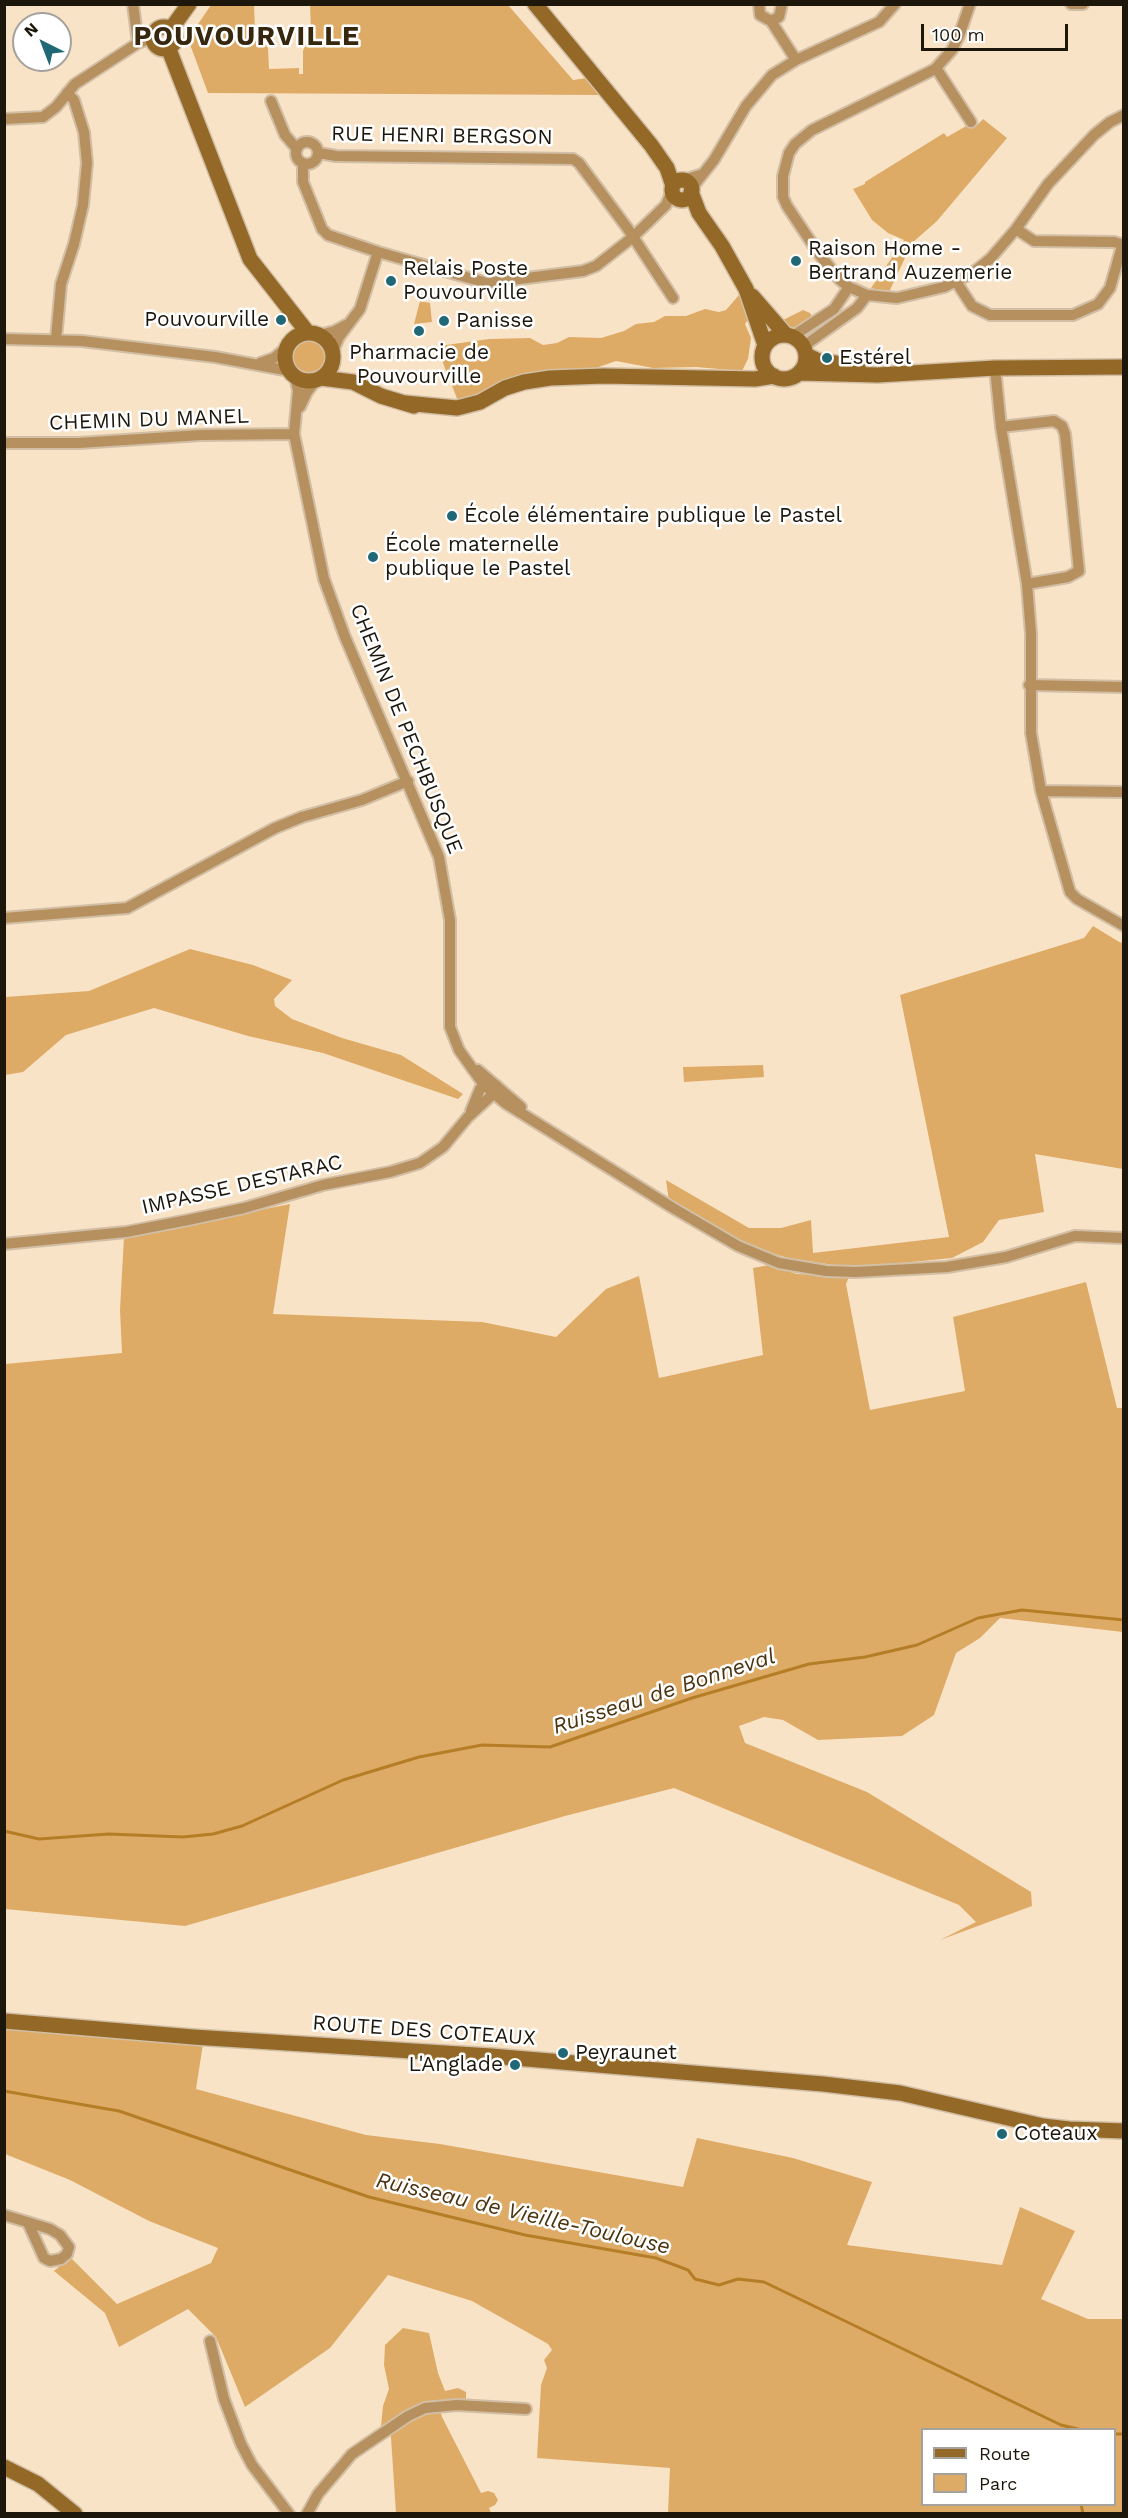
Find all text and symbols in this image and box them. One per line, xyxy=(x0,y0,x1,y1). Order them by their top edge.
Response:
north arrow xyxy=(12,12,72,72)
scale bar xyxy=(924,12,1071,50)
text: N xyxy=(20,19,42,41)
district label: POUVOURVILLE xyxy=(133,21,361,53)
text: 100 m xyxy=(932,24,985,45)
street label: RUE HENRI BERGSON xyxy=(331,121,553,151)
place label: Raison Home - Bertrand Auzemerie xyxy=(808,236,1012,286)
marker: Raison Home - Bertrand Auzemerie xyxy=(789,254,803,268)
place label: Relais Poste Pouvourville xyxy=(403,256,528,306)
marker: Relais Poste Pouvourville xyxy=(384,274,398,288)
place label: Pouvourville xyxy=(144,307,269,333)
place label: Panisse xyxy=(456,308,534,334)
marker: Pouvourville xyxy=(274,313,288,327)
marker: Panisse xyxy=(437,314,451,328)
marker: Pharmacie de Pouvourville xyxy=(412,324,426,338)
place label: Pharmacie de Pouvourville xyxy=(349,340,489,390)
place label: Estérel xyxy=(839,345,911,371)
marker: Estérel xyxy=(820,351,834,365)
street label: CHEMIN DU MANEL xyxy=(48,404,250,436)
place label: École élémentaire publique le Pastel xyxy=(464,503,842,529)
marker: École élémentaire publique le Pastel xyxy=(445,509,459,523)
place label: École maternelle publique le Pastel xyxy=(385,532,571,582)
marker: École maternelle publique le Pastel xyxy=(366,550,380,564)
street label: CHEMIN DE PECHBUSQUE xyxy=(344,600,468,858)
street label: IMPASSE DESTARAC xyxy=(139,1150,345,1220)
water label: Ruisseau de Bonneval xyxy=(549,1644,779,1740)
street label: ROUTE DES COTEAUX xyxy=(312,2011,536,2051)
place label: Peyraunet xyxy=(575,2040,677,2066)
marker: Peyraunet xyxy=(556,2046,570,2060)
place label: L'Anglade xyxy=(409,2052,503,2078)
marker: L'Anglade xyxy=(508,2058,522,2072)
place label: Coteaux xyxy=(1014,2121,1098,2147)
marker: Coteaux xyxy=(995,2127,1009,2141)
water label: Ruisseau de Vieille-Toulouse xyxy=(373,2167,673,2261)
legend xyxy=(921,2428,1116,2506)
text: Route xyxy=(979,2443,1031,2464)
text: Parc xyxy=(979,2473,1017,2494)

